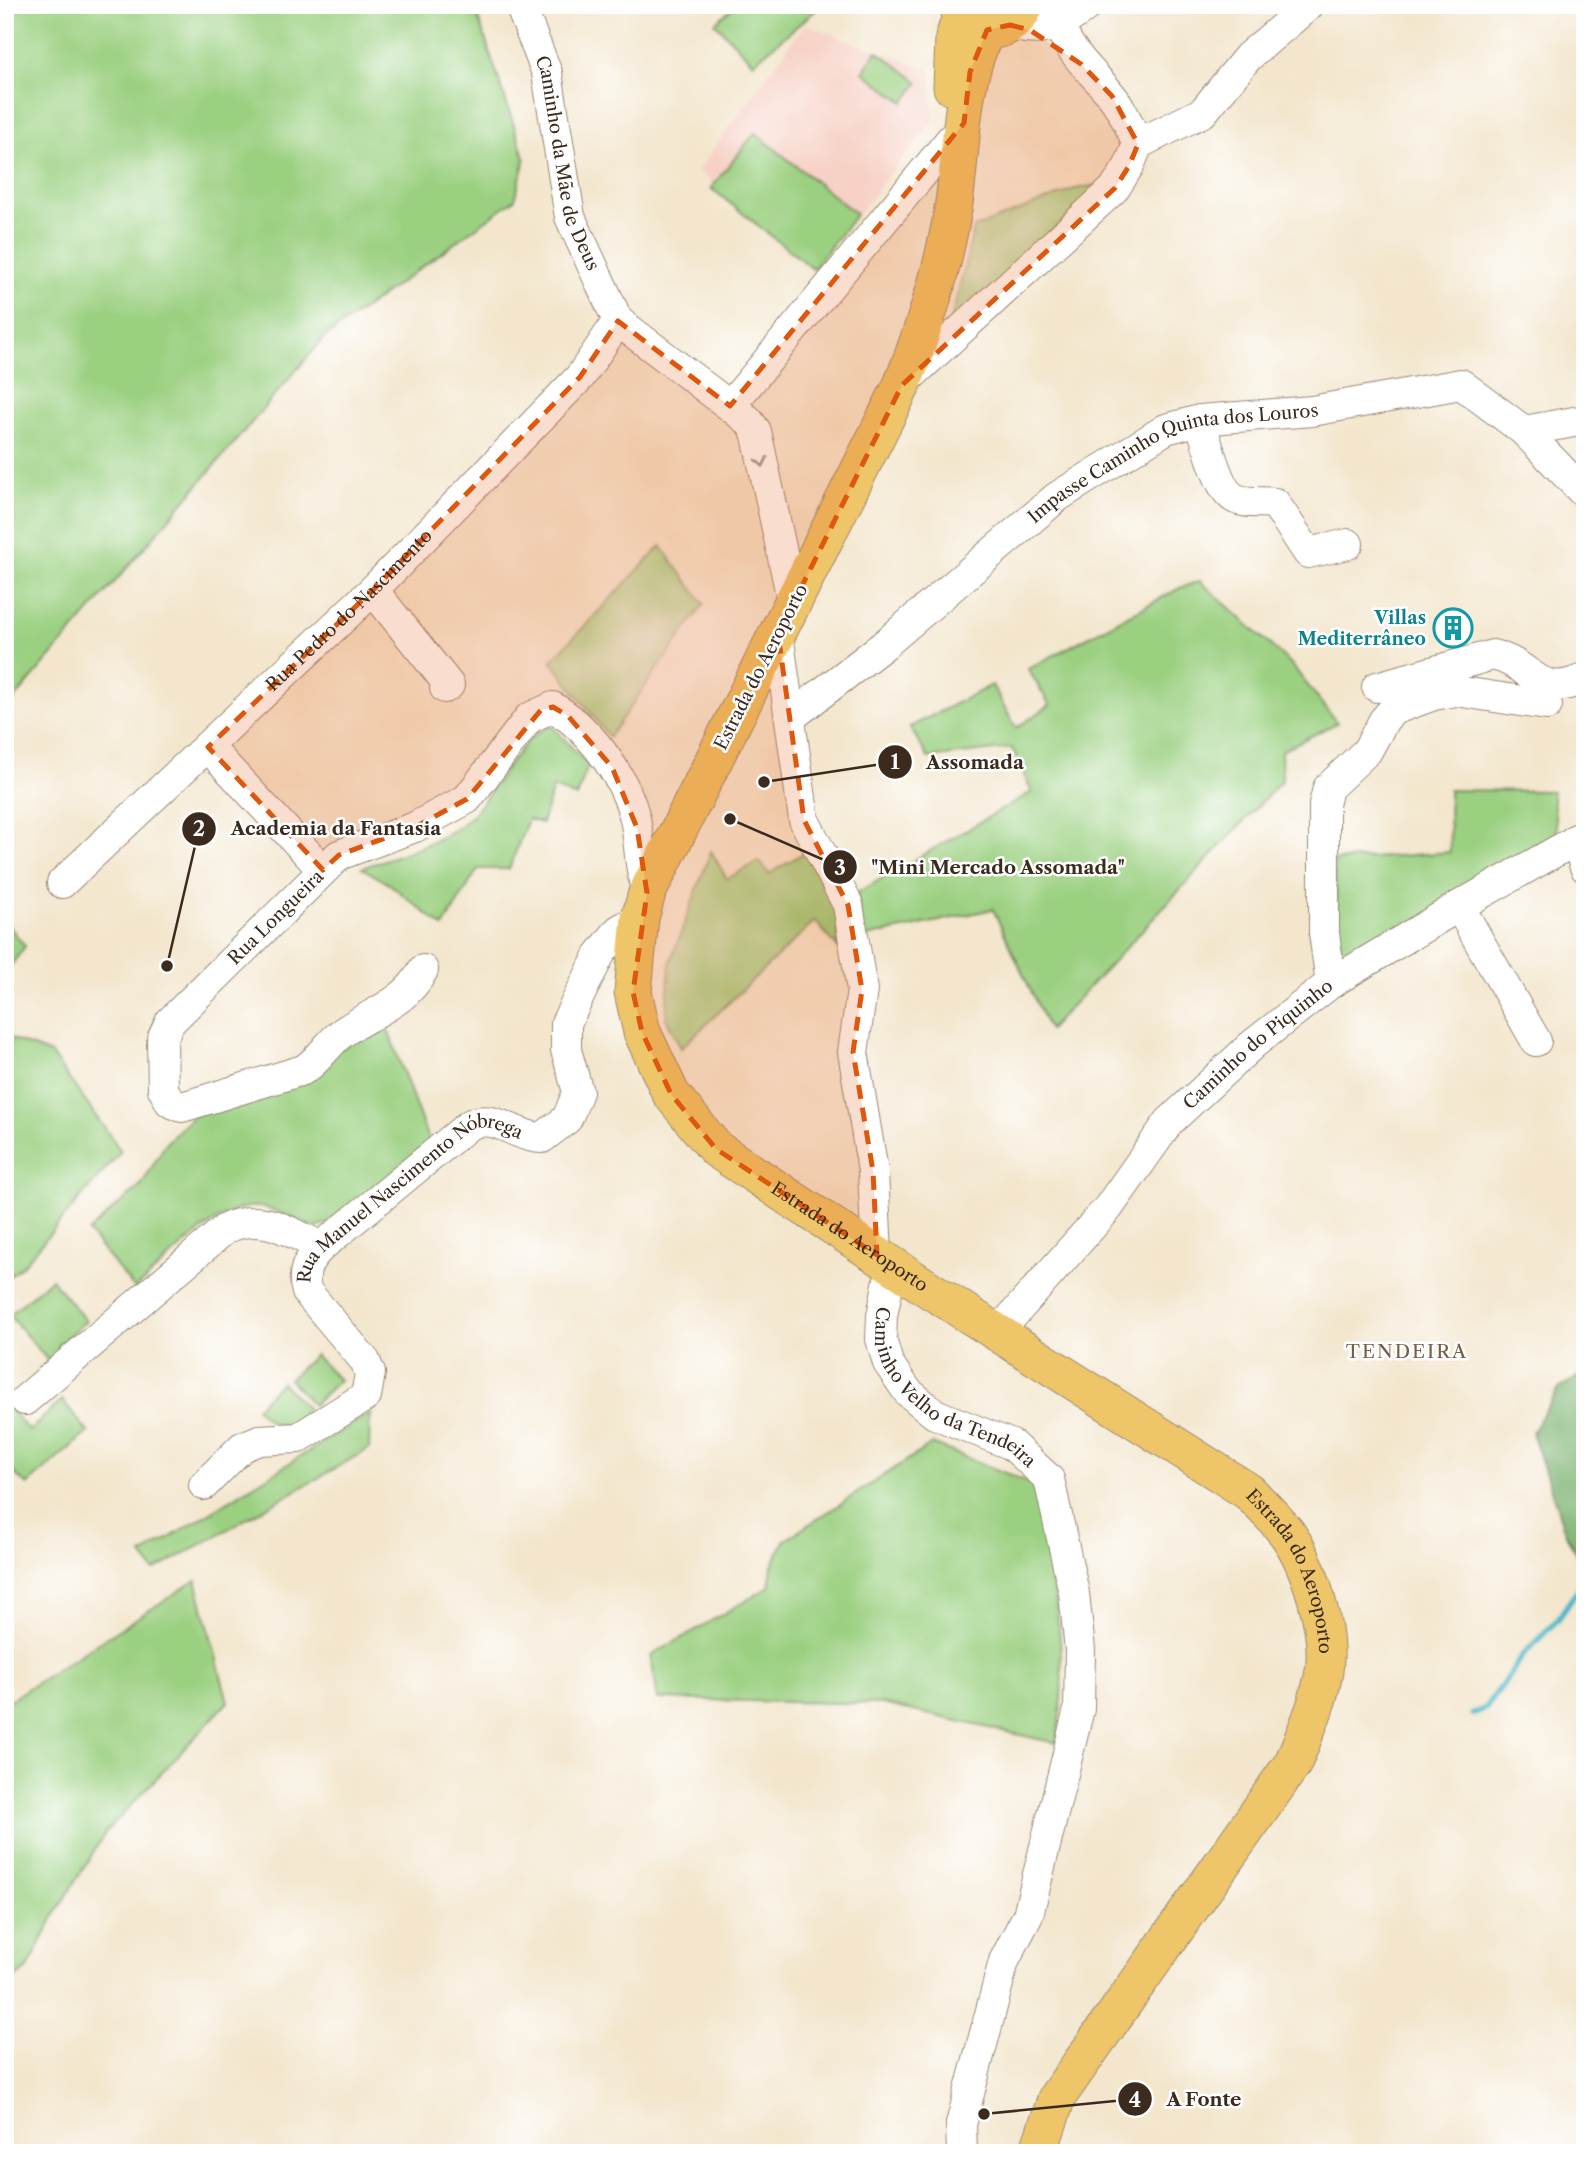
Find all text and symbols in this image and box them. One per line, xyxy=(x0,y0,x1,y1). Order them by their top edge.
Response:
street label: Caminho da Mãe de Deus xyxy=(530,52,604,274)
street label: Impasse Caminho Quinta dos Louros xyxy=(1023,399,1320,528)
one-way arrow xyxy=(754,456,769,468)
street label: Rua Pedro do Nascimento xyxy=(261,525,437,696)
street label: Estrada do Aeroporto xyxy=(710,580,812,754)
place label: Villas Mediterrâneo xyxy=(1298,607,1426,650)
building icon: Villas Mediterrâneo xyxy=(1432,607,1474,649)
callout: Assomada xyxy=(877,742,1038,782)
text: 1 xyxy=(890,749,900,774)
text: Assomada xyxy=(925,751,1025,774)
callout: Academia da Fantasia xyxy=(182,809,456,849)
text: 2 xyxy=(193,816,205,841)
text: Academia da Fantasia xyxy=(230,817,442,840)
callout: "Mini Mercado Assomada" xyxy=(822,847,1140,887)
text: 3 xyxy=(834,855,846,880)
text: "Mini Mercado Assomada" xyxy=(871,856,1125,879)
street label: Rua Longueira xyxy=(223,865,329,969)
street label: Caminho do Piquinho xyxy=(1179,975,1337,1114)
street label: Rua Manuel Nascimento Nóbrega xyxy=(293,1110,527,1284)
street label: Estrada do Aeroporto xyxy=(767,1177,932,1297)
street label: Caminho Velho da Tendeira xyxy=(870,1305,1041,1473)
district label: TENDEIRA xyxy=(1346,1340,1468,1363)
street label: Estrada do Aeroporto xyxy=(1241,1485,1336,1654)
callout: A Fonte xyxy=(1117,2079,1256,2119)
text: 4 xyxy=(1129,2087,1141,2112)
text: A Fonte xyxy=(1166,2088,1241,2111)

